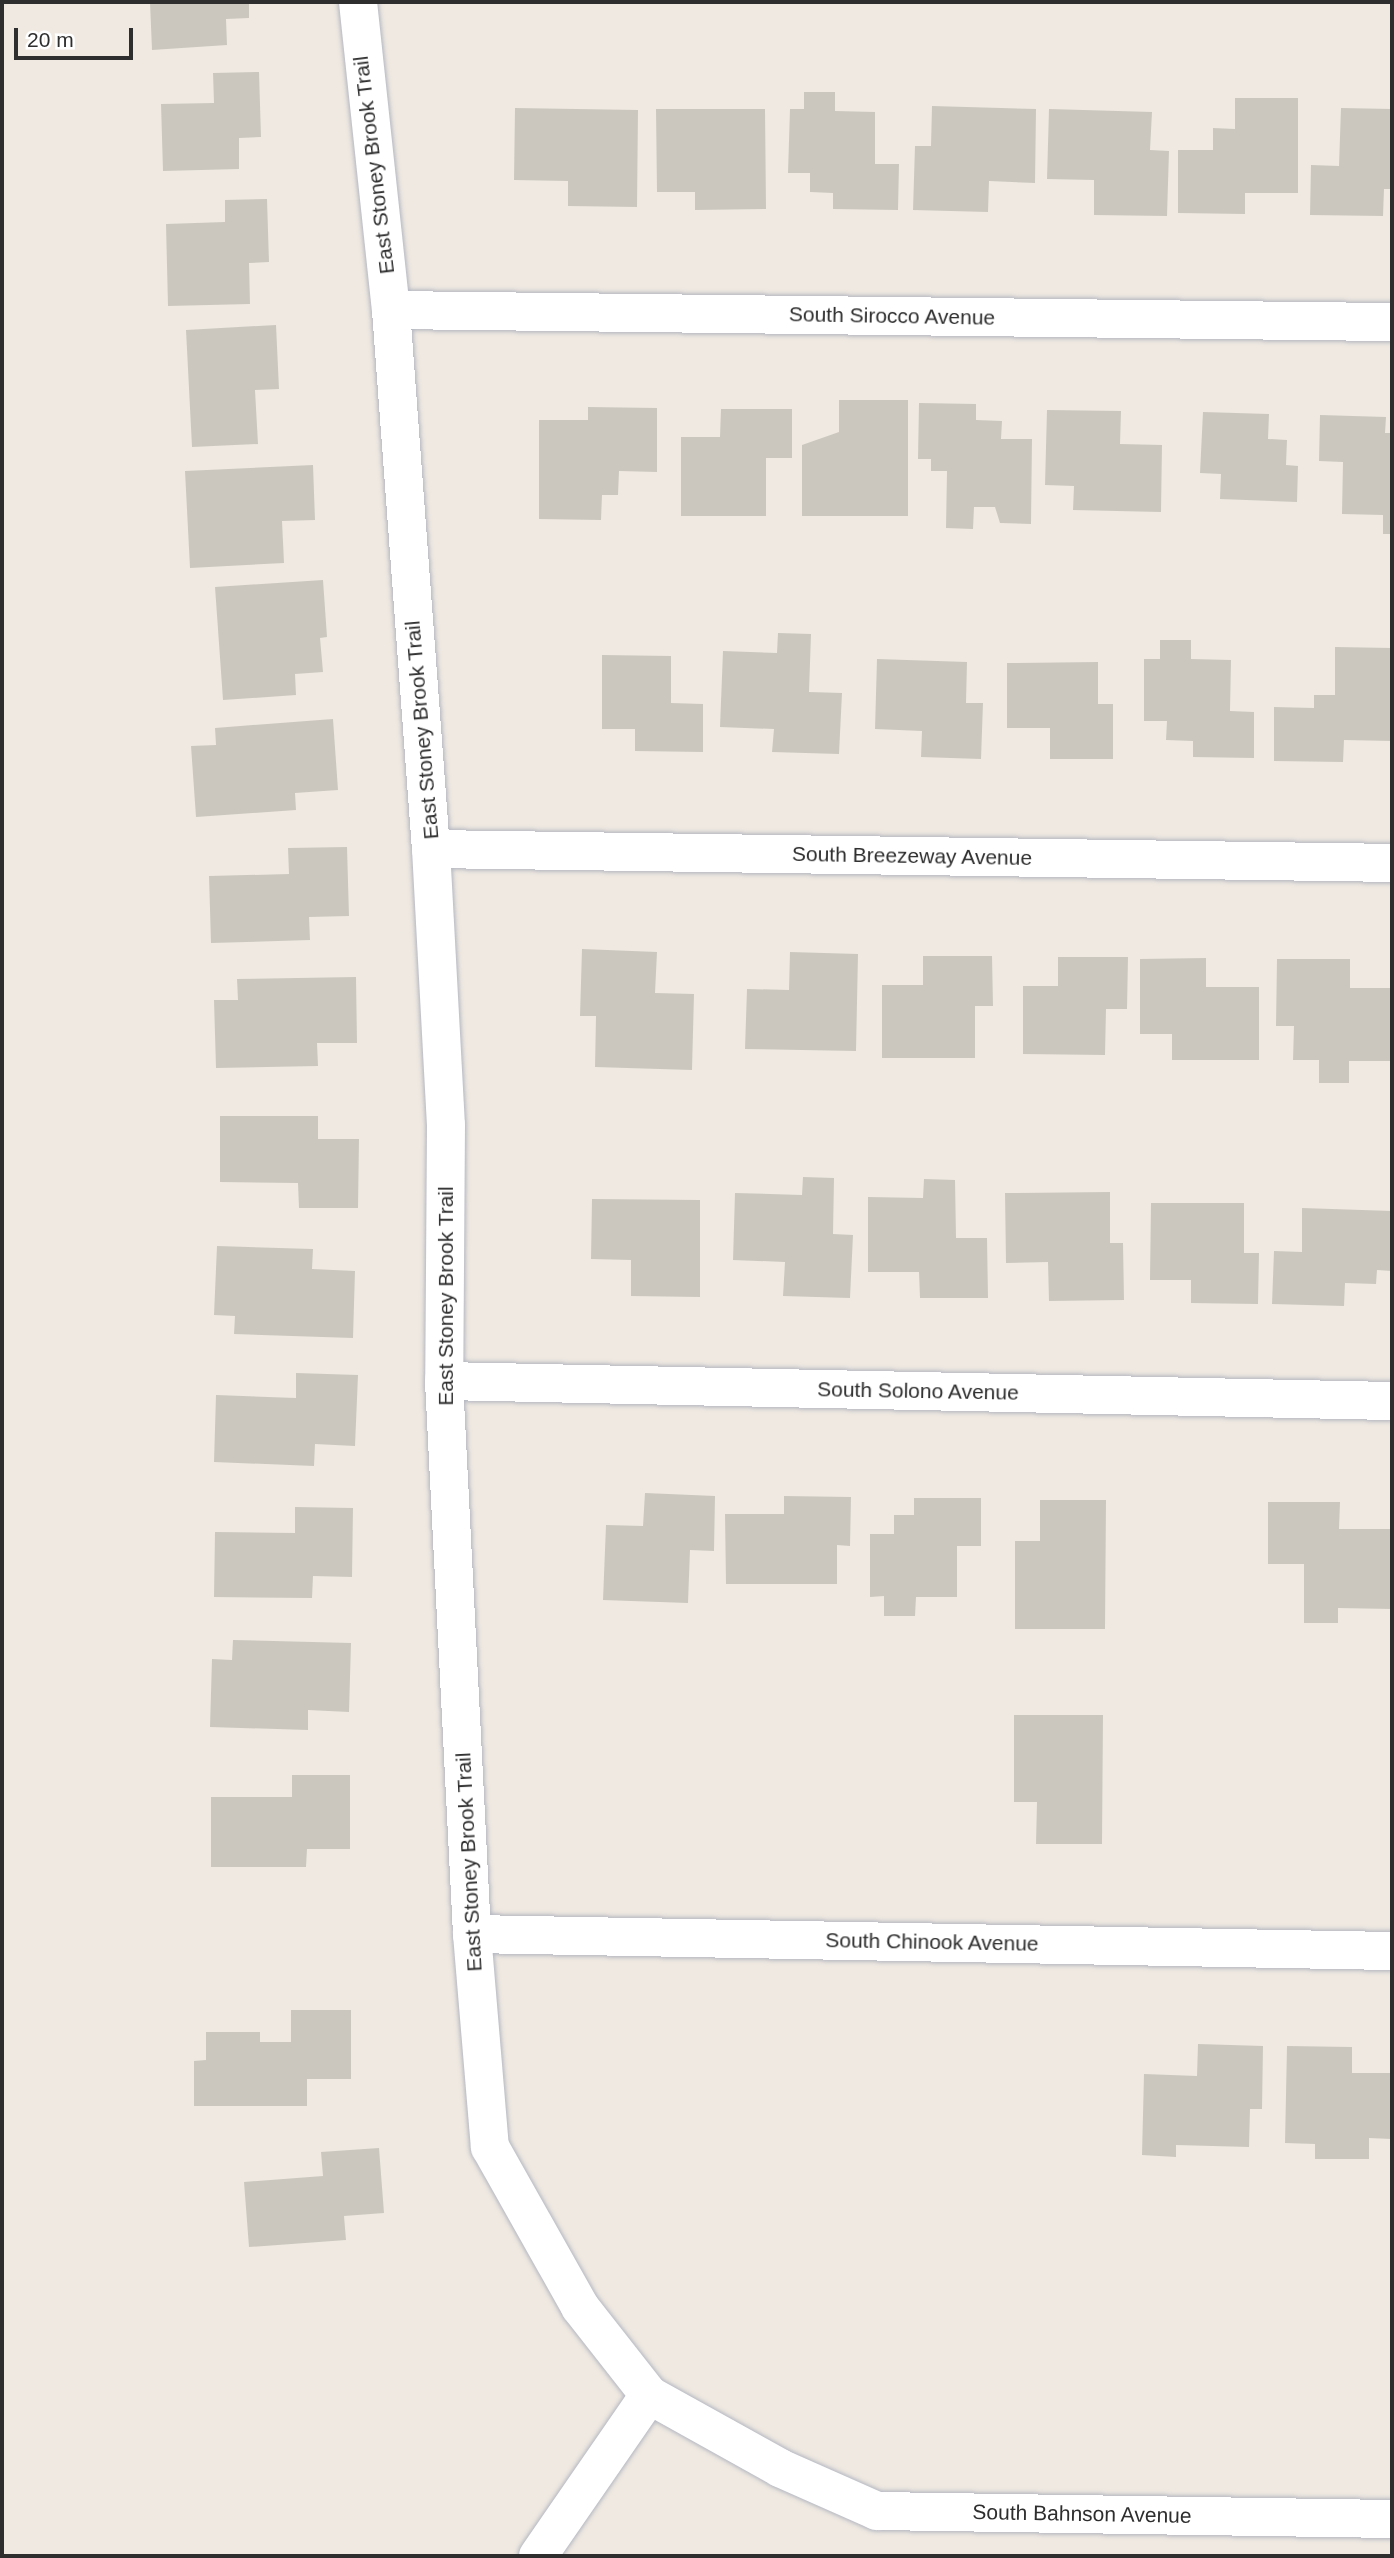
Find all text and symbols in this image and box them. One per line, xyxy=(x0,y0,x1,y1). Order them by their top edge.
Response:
scale bar xyxy=(18,14,136,58)
text: 20 m xyxy=(27,28,74,51)
street label: East Stoney Brook Trail xyxy=(348,54,400,276)
street label: South Sirocco Avenue xyxy=(788,302,996,330)
street label: East Stoney Brook Trail xyxy=(400,619,444,841)
street label: South Breezeway Avenue xyxy=(791,841,1033,871)
street label: East Stoney Brook Trail xyxy=(433,1186,459,1406)
street label: South Solono Avenue xyxy=(816,1377,1020,1405)
street label: East Stoney Brook Trail xyxy=(451,1752,487,1972)
street label: South Chinook Avenue xyxy=(825,1928,1039,1956)
street label: South Bahnson Avenue xyxy=(972,2499,1192,2529)

